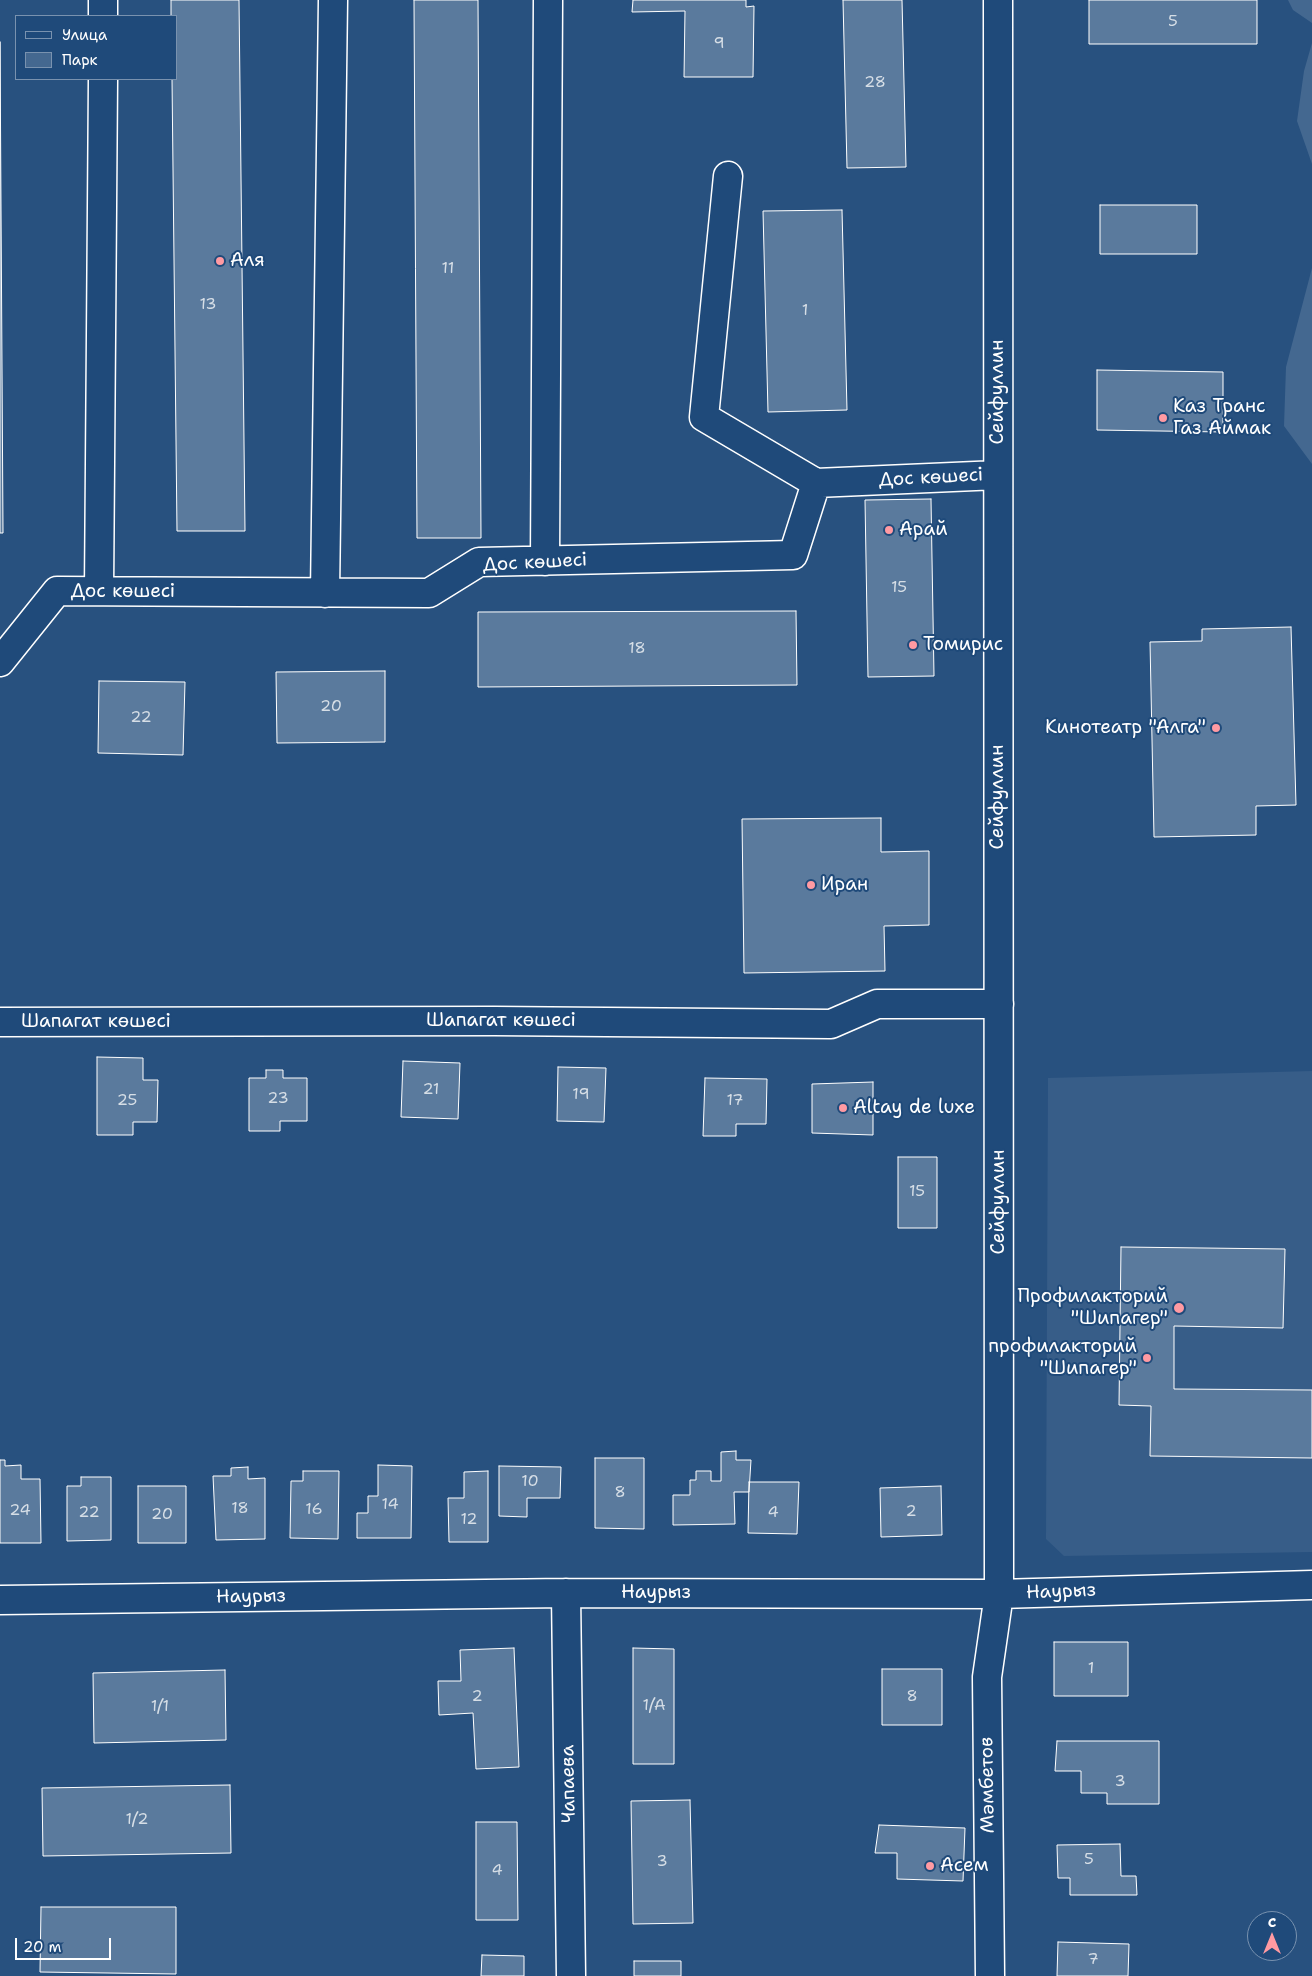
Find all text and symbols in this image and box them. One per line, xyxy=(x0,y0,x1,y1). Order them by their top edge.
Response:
house number: 5 xyxy=(1168,12,1178,32)
legend xyxy=(15,15,178,80)
text: Улица xyxy=(62,25,107,45)
house number: 9 xyxy=(713,34,725,54)
text: Парк xyxy=(62,50,98,70)
house number: 28 xyxy=(864,73,886,93)
place label: Аля xyxy=(230,250,265,272)
marker: Аля xyxy=(214,255,226,267)
house number: 11 xyxy=(442,259,454,279)
house number: 13 xyxy=(199,295,217,315)
house number: 1 xyxy=(802,301,808,321)
street label: Сейфуллин xyxy=(987,340,1009,444)
place label: Каз Транс Газ Аймак xyxy=(1173,396,1271,440)
marker: Каз Транс Газ Аймак xyxy=(1157,412,1169,424)
street label: Дос көшесі xyxy=(878,464,984,492)
place label: Арай xyxy=(899,519,948,541)
marker: Арай xyxy=(883,524,895,536)
street label: Дос көшесі xyxy=(482,549,588,577)
house number: 15 xyxy=(891,578,907,598)
street label: Дос көшесі xyxy=(71,581,175,603)
place label: Томирис xyxy=(923,634,1003,656)
house number: 18 xyxy=(628,639,646,659)
marker: Томирис xyxy=(907,639,919,651)
house number: 20 xyxy=(320,697,342,717)
house number: 22 xyxy=(130,708,152,728)
place label: Кинотеатр "Алга" xyxy=(1045,717,1206,739)
marker: Кинотеатр "Алга" xyxy=(1210,722,1222,734)
street label: Сейфуллин xyxy=(987,745,1009,849)
place label: Иран xyxy=(821,874,868,896)
marker: Иран xyxy=(805,879,817,891)
street label: Шапагат көшесі xyxy=(426,1010,576,1032)
street label: Шапагат көшесі xyxy=(21,1011,171,1033)
house number: 21 xyxy=(422,1080,440,1100)
house number: 19 xyxy=(572,1085,590,1105)
house number: 23 xyxy=(267,1089,289,1109)
house number: 25 xyxy=(117,1091,137,1111)
house number: 17 xyxy=(726,1091,744,1111)
place label: Altay de luxe xyxy=(853,1097,975,1119)
marker: Altay de luxe xyxy=(837,1102,849,1114)
street label: Сейфуллин xyxy=(988,1150,1010,1254)
house number: 15 xyxy=(909,1182,925,1202)
place label: Профилакторий "Шипагер" xyxy=(1017,1286,1168,1330)
marker: Профилакторий "Шипагер" xyxy=(1172,1301,1186,1315)
place label: профилакторий "Шипагер" xyxy=(988,1336,1137,1380)
marker: профилакторий "Шипагер" xyxy=(1141,1352,1153,1364)
house number: 10 xyxy=(521,1472,539,1492)
house number: 8 xyxy=(614,1483,626,1503)
house number: 14 xyxy=(381,1495,399,1515)
house number: 18 xyxy=(231,1499,249,1519)
house number: 16 xyxy=(305,1500,323,1520)
house number: 24 xyxy=(9,1501,31,1521)
house number: 2 xyxy=(905,1502,917,1522)
house number: 22 xyxy=(78,1503,100,1523)
house number: 4 xyxy=(767,1503,779,1523)
house number: 20 xyxy=(151,1505,173,1525)
house number: 12 xyxy=(460,1510,478,1530)
street label: Наурыз xyxy=(1026,1579,1096,1605)
street label: Наурыз xyxy=(621,1582,691,1604)
street label: Наурыз xyxy=(216,1585,286,1609)
house number: 1 xyxy=(1088,1659,1094,1679)
house number: 2 xyxy=(471,1687,483,1707)
house number: 8 xyxy=(906,1687,918,1707)
house number: 1/А xyxy=(642,1696,666,1716)
house number: 1/1 xyxy=(151,1697,169,1717)
street label: Мәмбетов xyxy=(976,1737,1000,1833)
street label: Чапаева xyxy=(557,1745,581,1823)
house number: 3 xyxy=(1114,1772,1126,1792)
house number: 1/2 xyxy=(126,1810,148,1830)
house number: 5 xyxy=(1084,1850,1094,1870)
house number: 3 xyxy=(656,1852,668,1872)
place label: Асем xyxy=(940,1855,989,1877)
marker: Асем xyxy=(924,1860,936,1872)
house number: 4 xyxy=(491,1861,503,1881)
north arrow xyxy=(1247,1911,1297,1961)
text: С xyxy=(1268,1913,1276,1931)
scale bar xyxy=(18,1928,114,1960)
text: 20 m xyxy=(23,1937,62,1957)
house number: 7 xyxy=(1087,1950,1099,1970)

